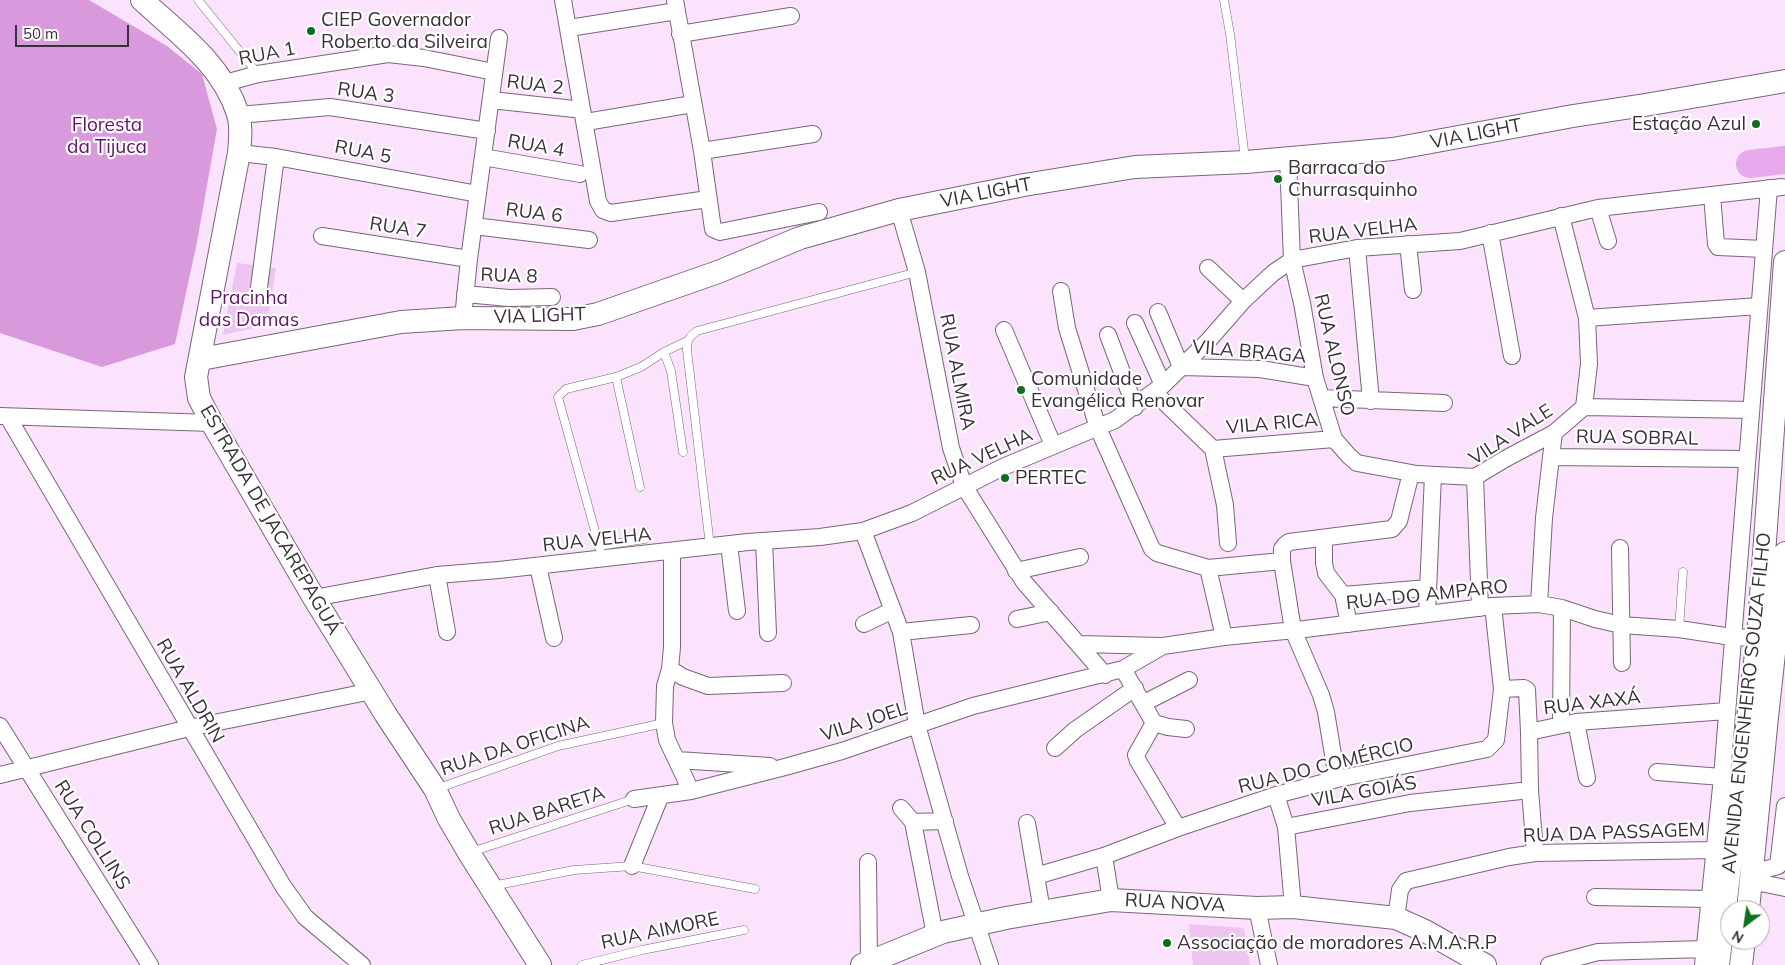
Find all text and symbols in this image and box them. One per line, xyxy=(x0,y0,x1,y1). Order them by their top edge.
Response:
place label: CIEP Governador Roberto da Silveira xyxy=(321,9,488,53)
scale bar xyxy=(18,15,131,47)
text: 50 m xyxy=(23,24,58,43)
marker: CIEP Governador Roberto da Silveira xyxy=(305,25,317,37)
street label: RUA 1 xyxy=(237,37,297,71)
street label: RUA 2 xyxy=(505,70,565,100)
street label: RUA 3 xyxy=(336,78,396,108)
place label: Estação Azul xyxy=(1632,113,1746,135)
park label: Floresta da Tijuca xyxy=(67,114,147,158)
street label: VIA LIGHT xyxy=(1429,114,1523,154)
marker: Estação Azul xyxy=(1750,118,1762,130)
street label: RUA 4 xyxy=(506,130,566,162)
street label: RUA 5 xyxy=(333,135,393,169)
place label: Barraca do Churrasquinho xyxy=(1288,157,1418,201)
street label: VIA LIGHT xyxy=(939,173,1033,213)
marker: Barraca do Churrasquinho xyxy=(1272,173,1284,185)
street label: RUA 6 xyxy=(504,198,564,228)
street label: RUA 7 xyxy=(368,212,428,244)
street label: RUA VELHA xyxy=(1307,213,1419,249)
street label: RUA 8 xyxy=(480,264,538,288)
park label: Pracinha das Damas xyxy=(199,287,299,331)
street label: RUA ALONSO xyxy=(1309,292,1359,418)
street label: VIA LIGHT xyxy=(493,303,587,329)
street label: RUA ALMIRA xyxy=(935,312,979,432)
street label: VILA BRAGA xyxy=(1191,336,1307,368)
place label: Comunidade Evangélica Renovar xyxy=(1031,368,1204,412)
marker: Comunidade Evangélica Renovar xyxy=(1015,384,1027,396)
street label: VILA VALE xyxy=(1465,400,1557,470)
street label: ESTRADA DE JACAREPAGUÁ xyxy=(195,401,345,639)
street label: VILA RICA xyxy=(1225,409,1319,439)
street label: RUA VELHA xyxy=(928,424,1036,490)
street label: RUA SOBRAL xyxy=(1576,426,1698,450)
place label: PERTEC xyxy=(1015,467,1087,489)
marker: PERTEC xyxy=(999,472,1011,484)
street label: RUA VELHA xyxy=(542,523,652,557)
street label: AVENIDA ENGENHEIRO SOUZA FILHO xyxy=(1718,531,1776,875)
street label: RUA DO AMPARO xyxy=(1345,575,1509,615)
street label: RUA ALDRIN xyxy=(151,635,229,747)
street label: RUA XAXÁ xyxy=(1542,686,1642,720)
street label: VILA JOEL xyxy=(818,697,910,747)
street label: RUA DA OFICINA xyxy=(438,711,592,781)
street label: RUA DO COMÉRCIO xyxy=(1236,733,1416,799)
street label: VILA GOIÁS xyxy=(1310,772,1418,812)
street label: RUA COLLINS xyxy=(49,776,135,894)
street label: RUA BARETA xyxy=(486,782,608,840)
street label: RUA DA PASSAGEM xyxy=(1522,818,1706,848)
street label: RUA NOVA xyxy=(1124,889,1226,917)
north arrow xyxy=(1720,900,1770,950)
street label: RUA AIMORE xyxy=(599,907,721,955)
text: N xyxy=(1729,927,1747,947)
place label: Associação de moradores A.M.A.R.P xyxy=(1177,932,1497,954)
marker: Associação de moradores A.M.A.R.P xyxy=(1161,937,1173,949)

